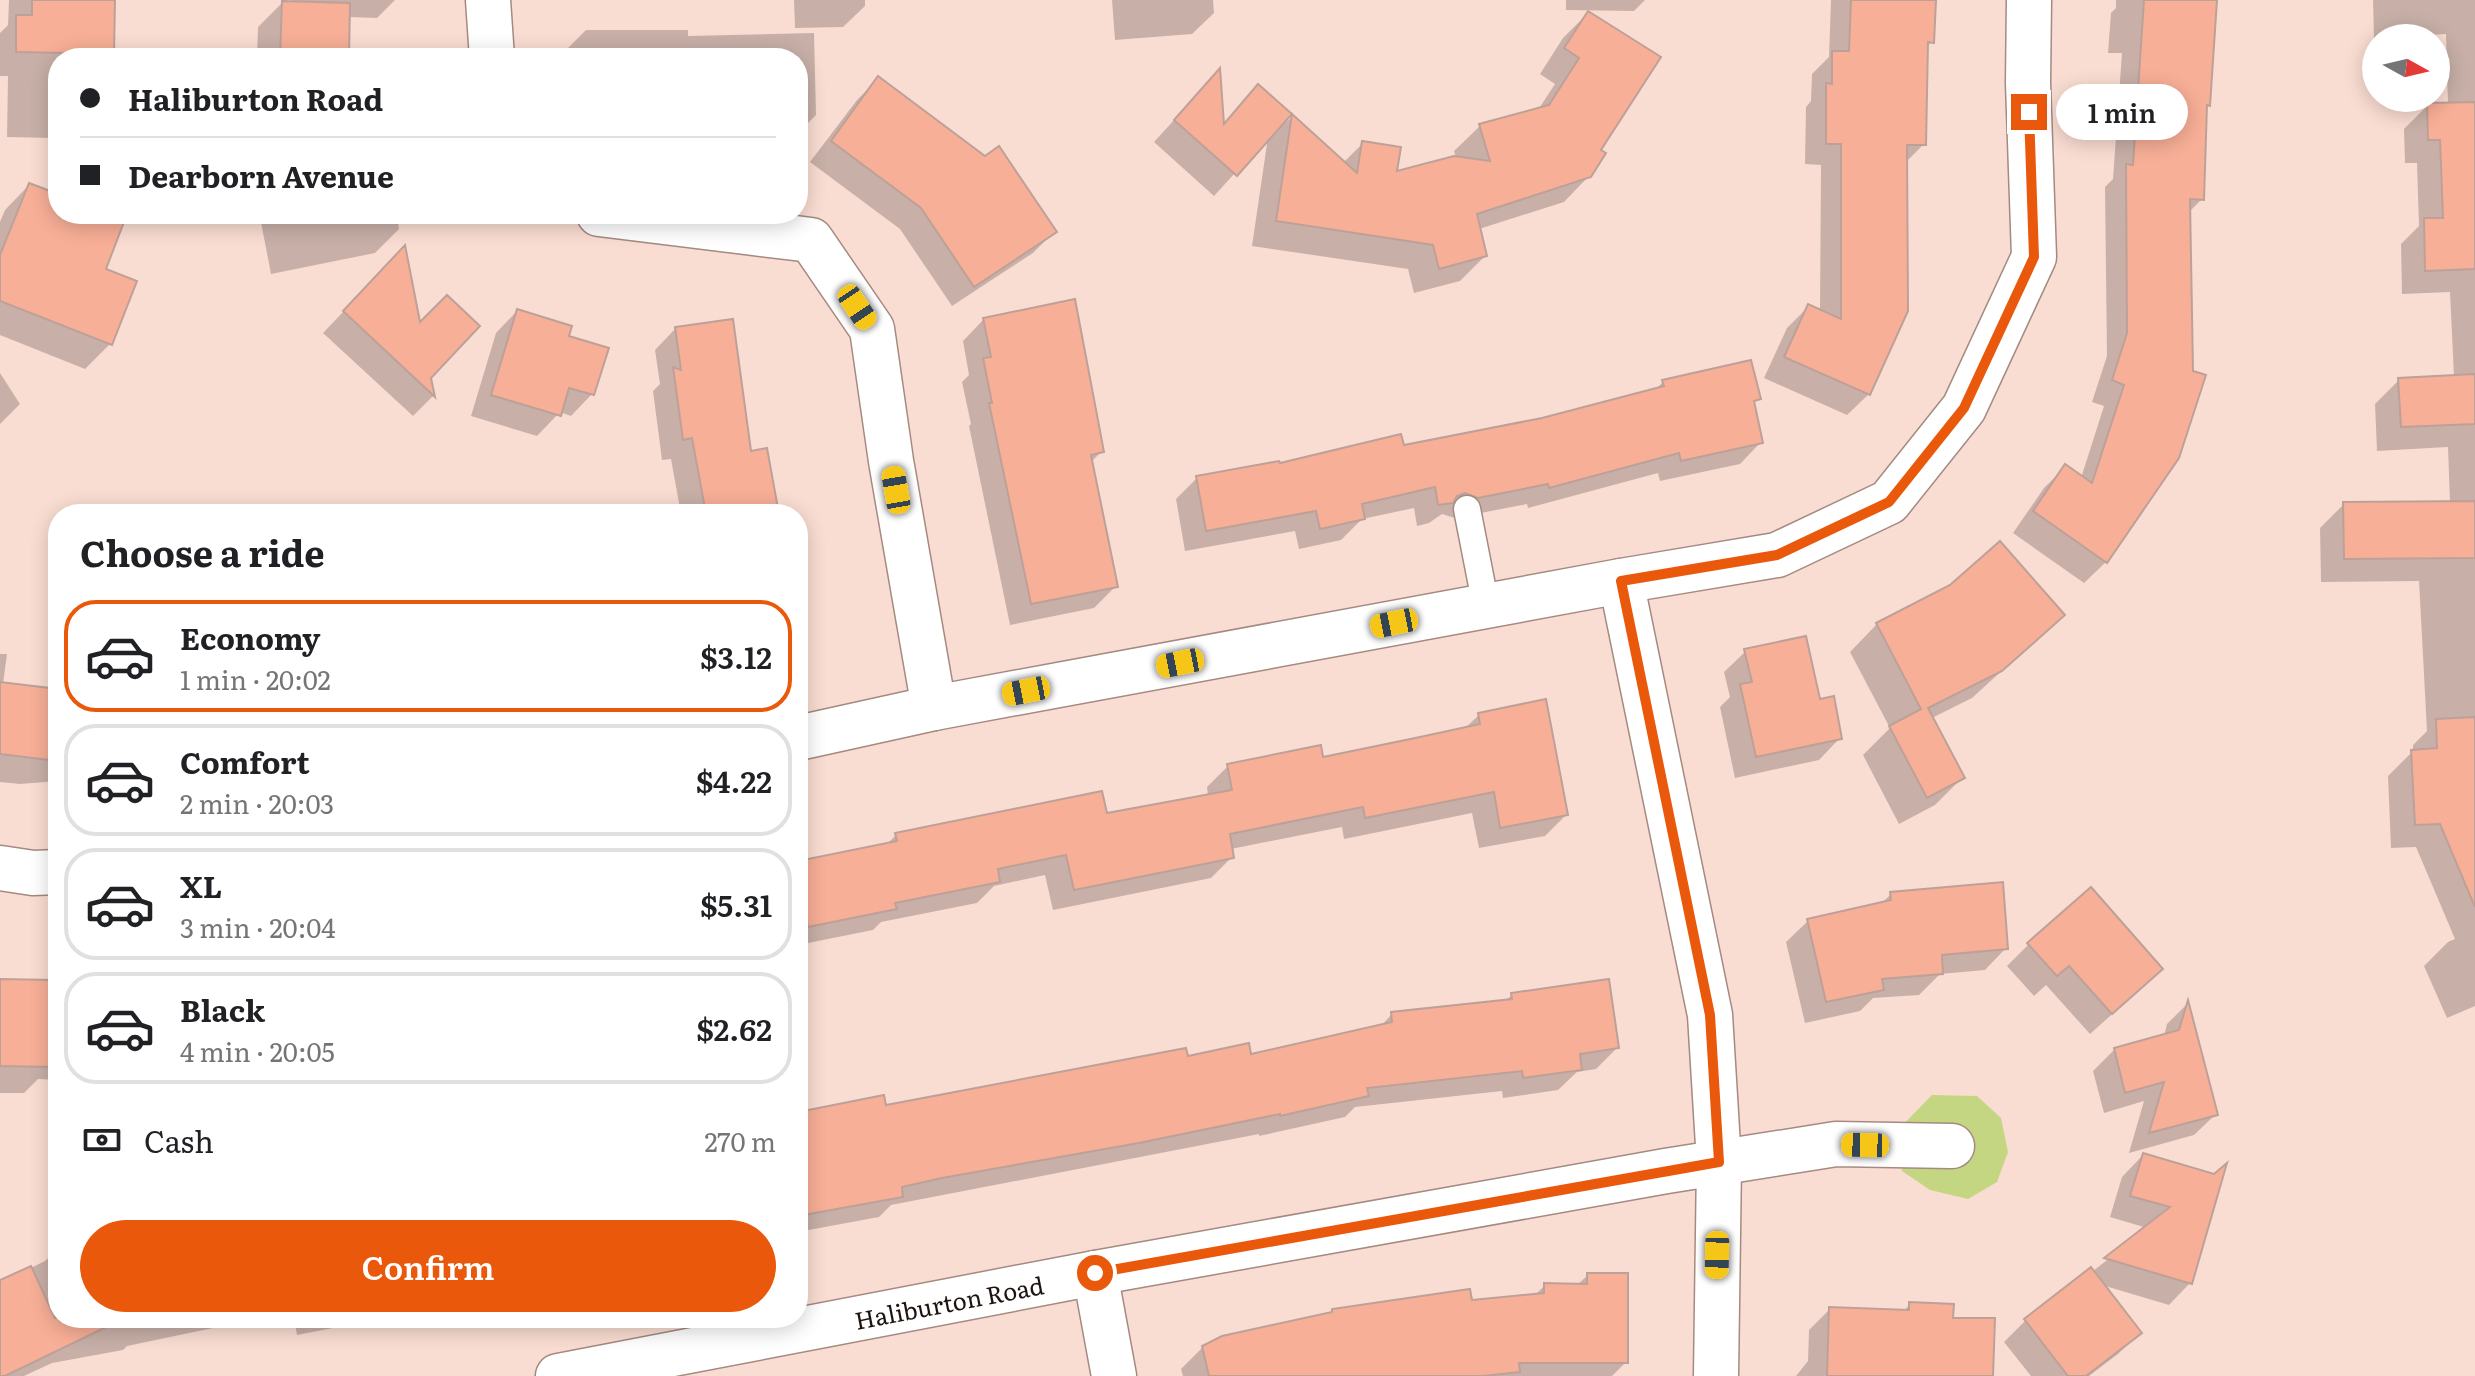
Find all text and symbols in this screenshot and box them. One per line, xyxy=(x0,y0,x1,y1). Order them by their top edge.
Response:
north arrow xyxy=(2362,24,2450,112)
map controls xyxy=(2362,24,2450,112)
text: Haliburton Road xyxy=(128,76,383,120)
callout: 1 min xyxy=(2057,84,2189,140)
text: 1 min xyxy=(2088,92,2156,131)
route end xyxy=(2011,94,2047,130)
text: Dearborn Avenue xyxy=(128,153,394,197)
car xyxy=(834,280,880,334)
car xyxy=(880,464,912,516)
text: Choose a ride xyxy=(80,525,325,578)
car xyxy=(1368,607,1420,639)
text: Economy xyxy=(180,615,320,659)
icon: car xyxy=(84,620,156,692)
text: $3.12 xyxy=(700,634,772,678)
car xyxy=(1154,647,1206,679)
text: 1 min · 20:02 xyxy=(180,659,331,698)
car xyxy=(1000,675,1052,707)
text: Comfort xyxy=(180,739,310,783)
icon: car xyxy=(84,744,156,816)
text: $4.22 xyxy=(696,758,772,802)
text: 2 min · 20:03 xyxy=(180,783,334,822)
text: XL xyxy=(180,863,222,907)
icon: car xyxy=(84,868,156,940)
text: $5.31 xyxy=(700,882,772,926)
text: 3 min · 20:04 xyxy=(180,907,336,946)
text: Black xyxy=(180,987,265,1031)
icon: car xyxy=(84,992,156,1064)
text: $2.62 xyxy=(696,1006,772,1050)
text: 4 min · 20:05 xyxy=(180,1031,335,1070)
icon: cash xyxy=(80,1118,124,1162)
text: Cash xyxy=(144,1118,214,1162)
text: 270 m xyxy=(704,1121,776,1160)
car xyxy=(1841,1133,1889,1157)
button: Confirm xyxy=(80,1220,776,1312)
car xyxy=(1705,1231,1729,1279)
route start xyxy=(1077,1255,1113,1291)
street label: Haliburton Road xyxy=(851,1266,1047,1336)

